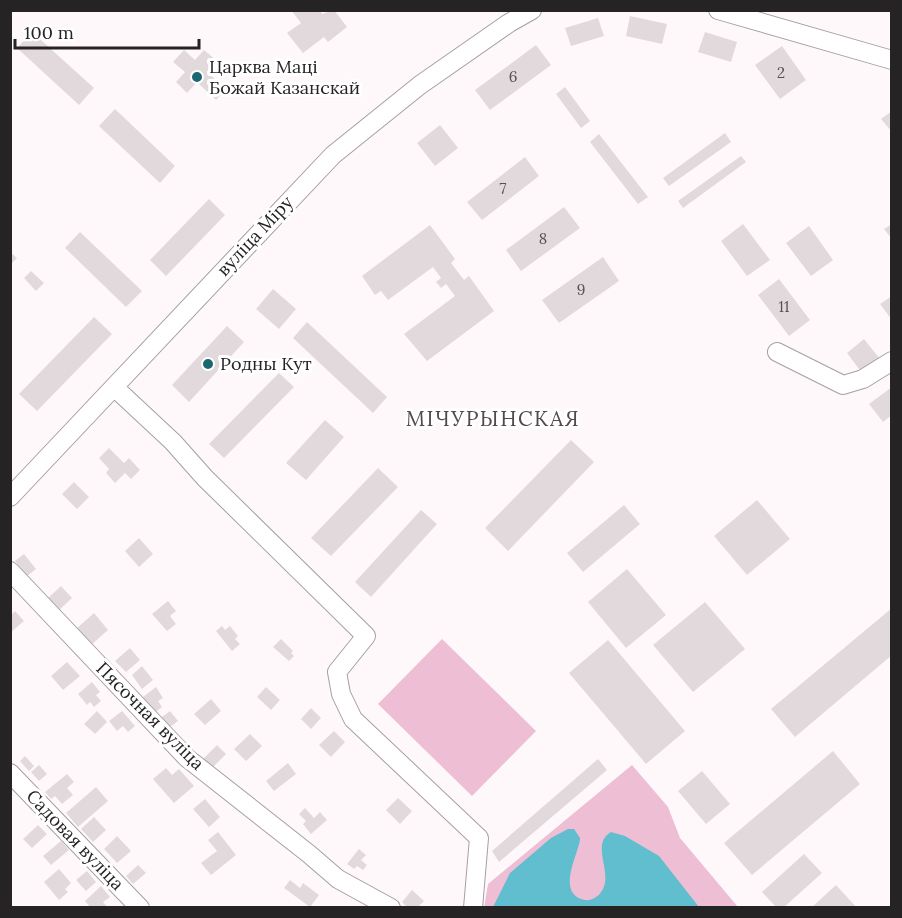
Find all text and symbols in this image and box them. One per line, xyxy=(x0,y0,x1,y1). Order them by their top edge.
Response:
scale bar xyxy=(15,12,200,50)
text: 100 m xyxy=(24,21,74,44)
place label: Царква Маці Божай Казанскай xyxy=(209,55,360,99)
house number: 2 xyxy=(777,63,785,82)
house number: 6 xyxy=(509,67,517,86)
marker: Царква Маці Божай Казанскай xyxy=(190,70,204,84)
house number: 7 xyxy=(500,179,507,198)
street label: вуліца Міру xyxy=(212,190,298,281)
house number: 8 xyxy=(539,229,547,248)
house number: 9 xyxy=(577,280,585,299)
house number: 11 xyxy=(779,297,789,316)
place label: Родны Кут xyxy=(220,352,312,375)
marker: Родны Кут xyxy=(201,357,215,371)
district label: МІЧУРЫНСКАЯ xyxy=(406,405,580,432)
street label: Пясочная вуліца xyxy=(91,657,209,775)
street label: Садовая вуліца xyxy=(22,784,129,895)

